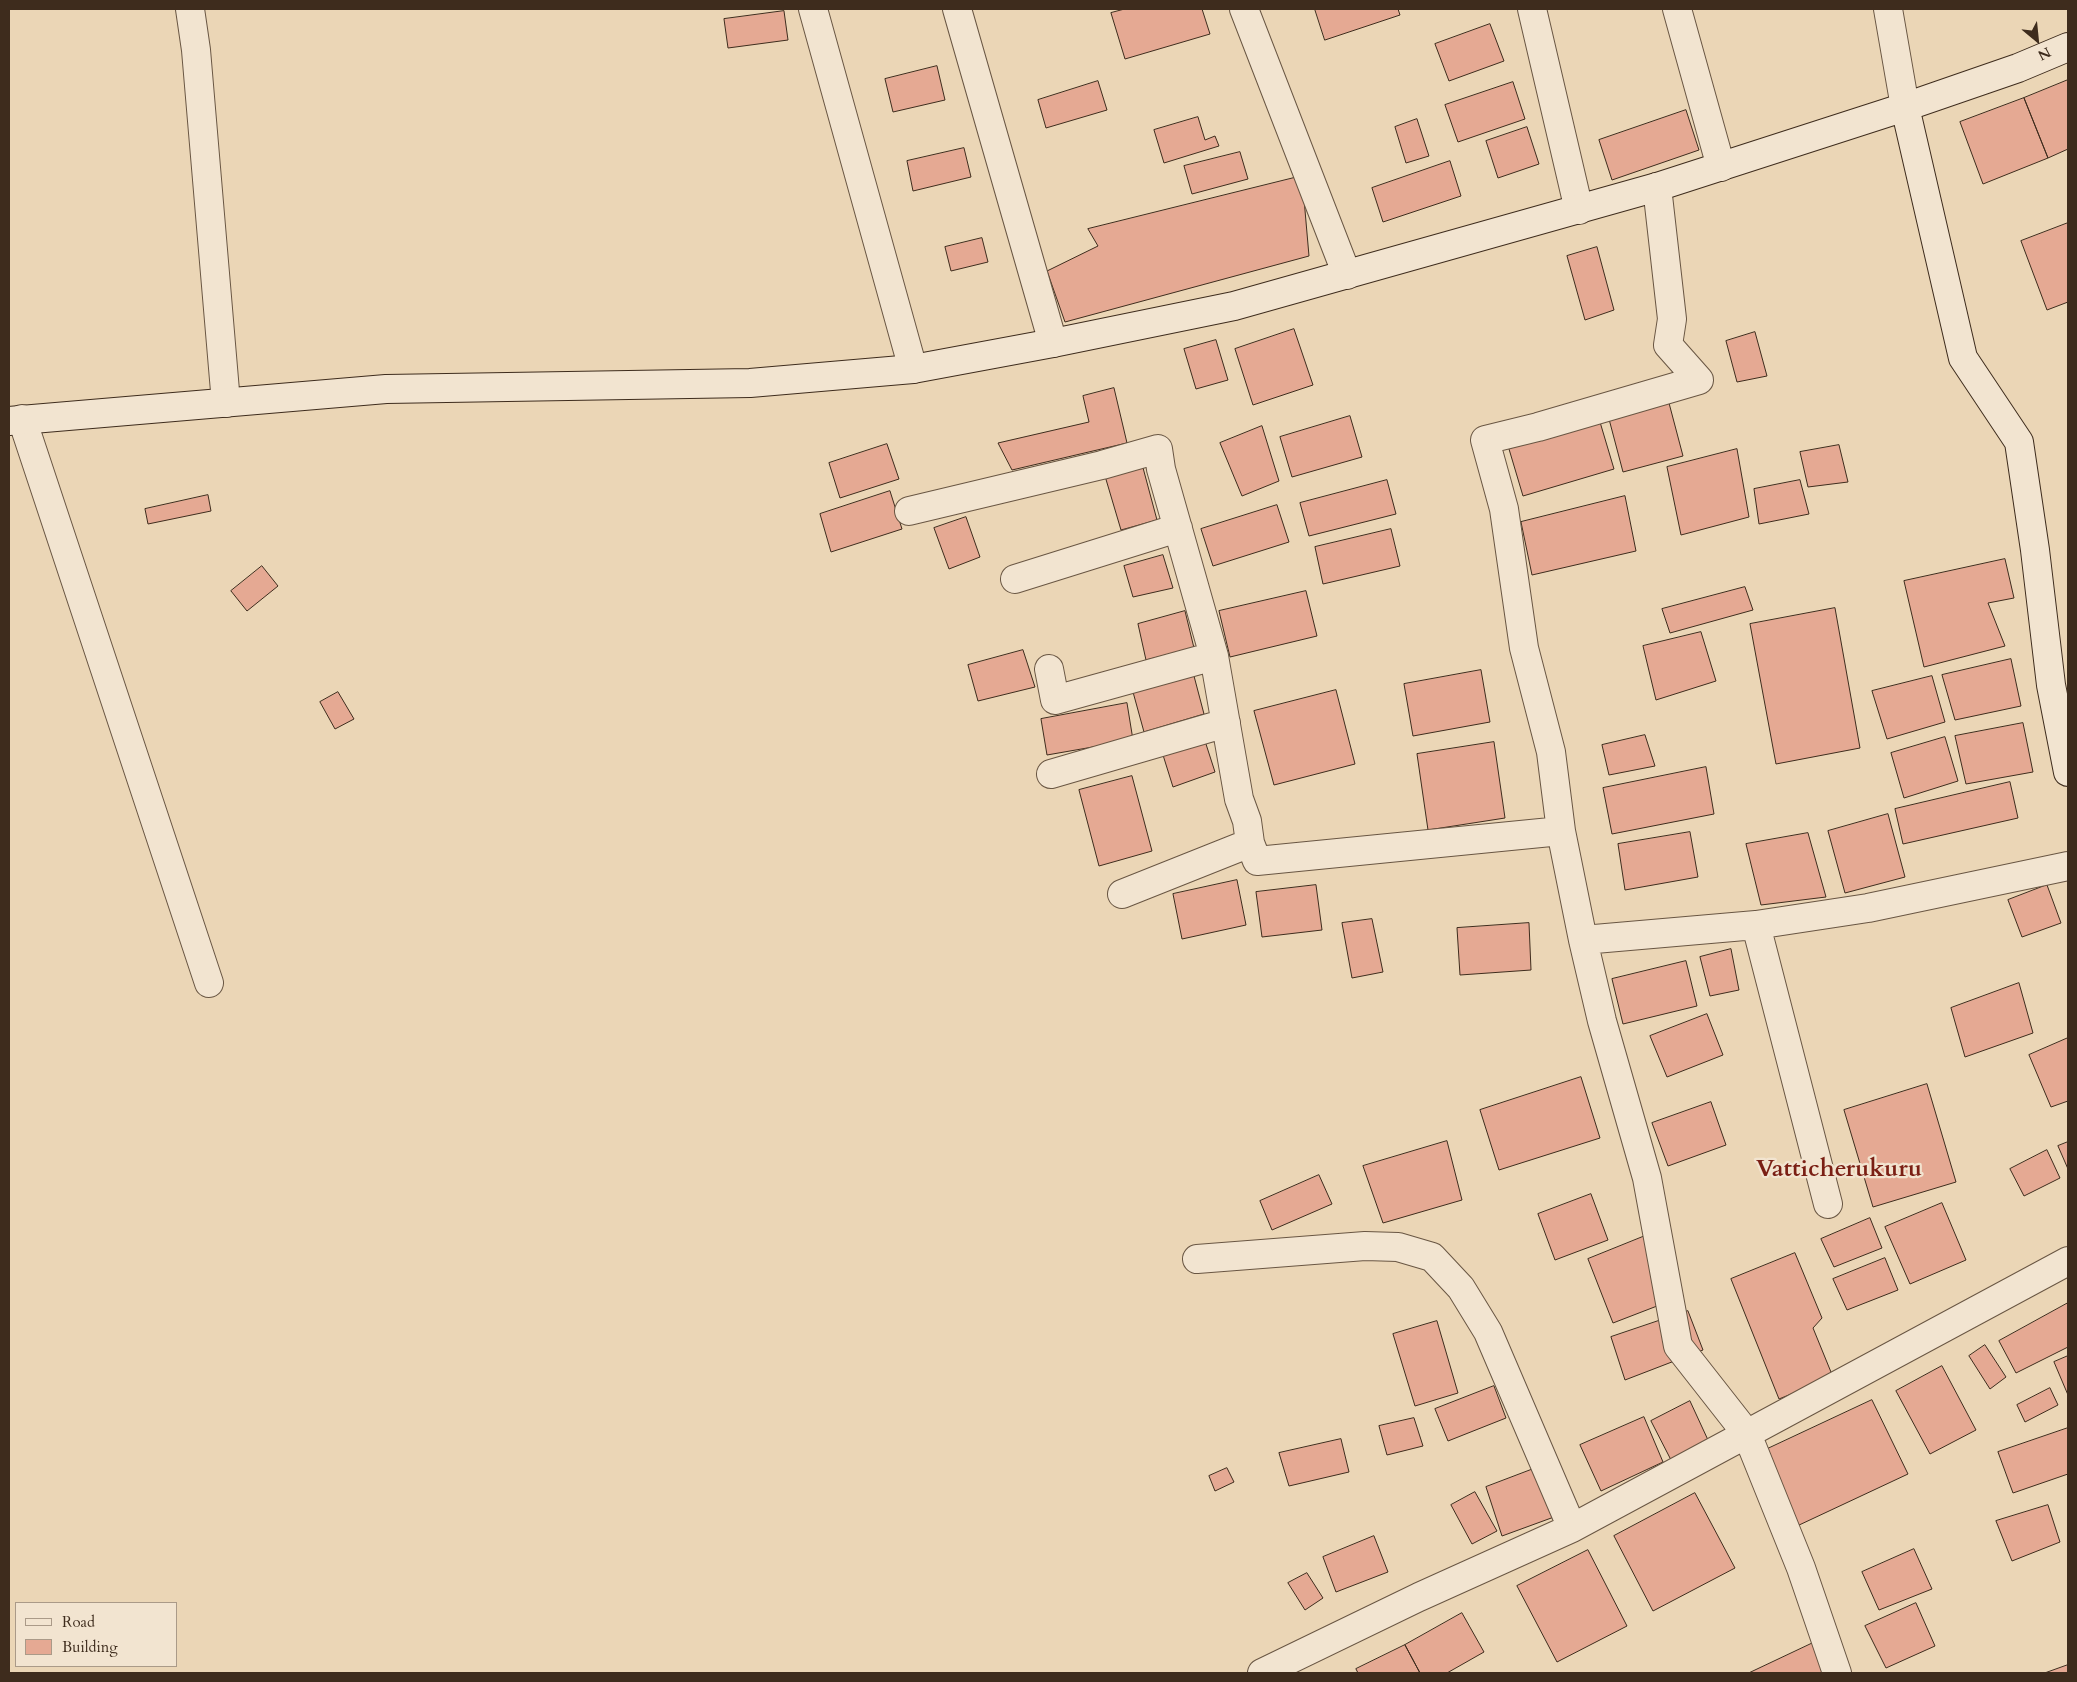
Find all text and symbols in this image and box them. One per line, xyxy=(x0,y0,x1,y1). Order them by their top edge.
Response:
north arrow xyxy=(2012,15,2062,65)
text: N xyxy=(2034,42,2054,65)
district label: Vatticherukuru xyxy=(1756,1156,1922,1184)
legend xyxy=(15,1602,178,1667)
text: Road xyxy=(62,1612,95,1632)
text: Building xyxy=(62,1637,118,1657)

